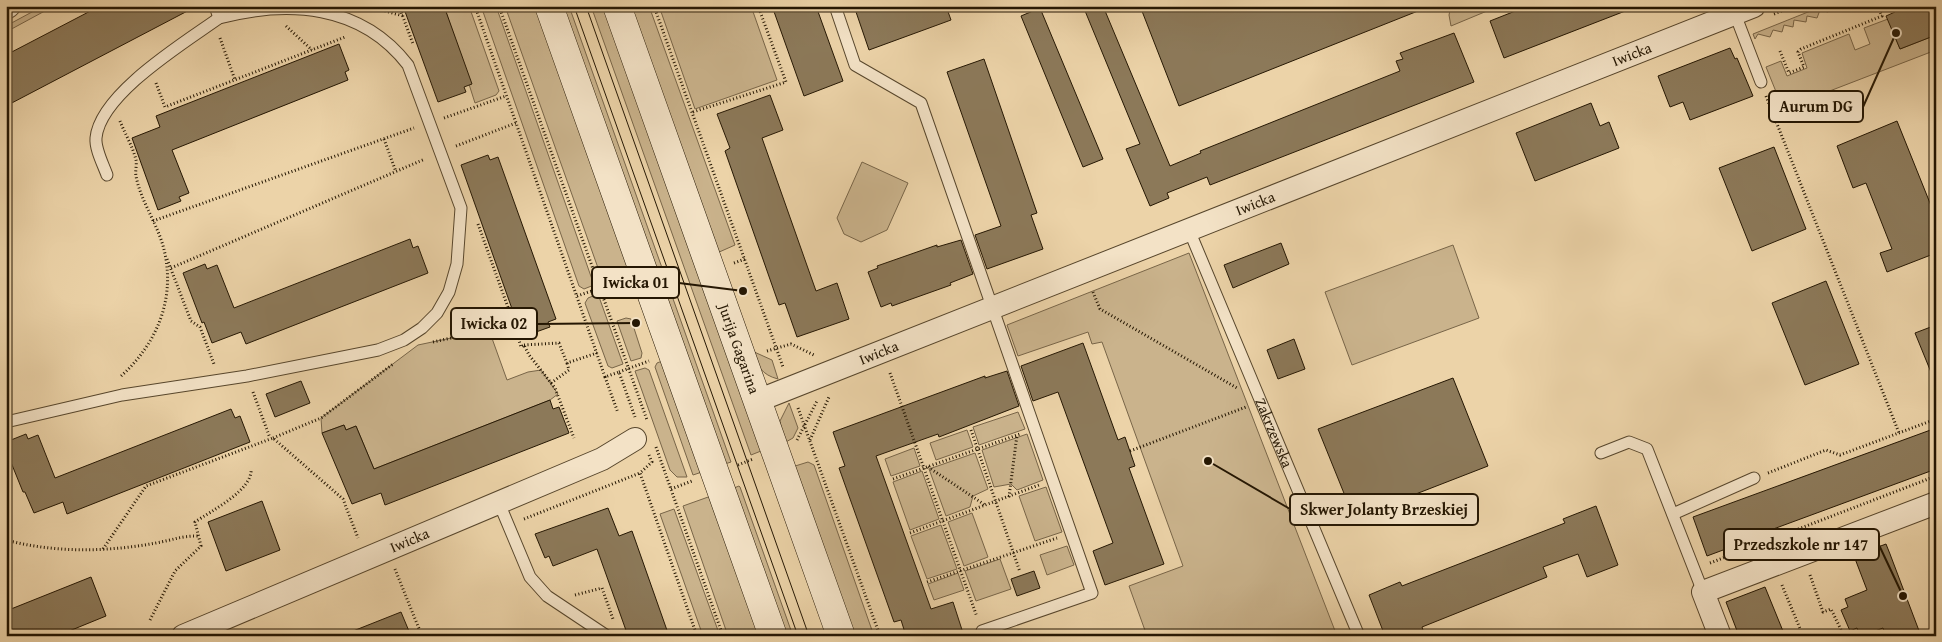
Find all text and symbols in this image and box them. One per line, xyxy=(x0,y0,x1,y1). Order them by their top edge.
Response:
street label: Iwicka xyxy=(1609,37,1654,71)
callout: Aurum DG xyxy=(1769,91,1863,122)
text: Aurum DG xyxy=(1779,94,1853,118)
street label: Iwicka xyxy=(1232,186,1278,220)
callout: Iwicka 01 xyxy=(592,267,679,298)
text: Iwicka 01 xyxy=(603,270,669,294)
street label: Jurija Gagarina xyxy=(713,299,765,397)
callout: Iwicka 02 xyxy=(451,308,537,339)
text: Iwicka 02 xyxy=(461,311,527,335)
street label: Iwicka xyxy=(856,335,901,370)
street label: Zakrzewska xyxy=(1250,395,1298,471)
callout: Skwer Jolanty Brzeskiej xyxy=(1290,494,1478,525)
text: Skwer Jolanty Brzeskiej xyxy=(1300,497,1468,521)
street label: Iwicka xyxy=(387,522,432,557)
callout: Przedszkole nr 147 xyxy=(1724,529,1879,560)
text: Przedszkole nr 147 xyxy=(1734,532,1868,556)

